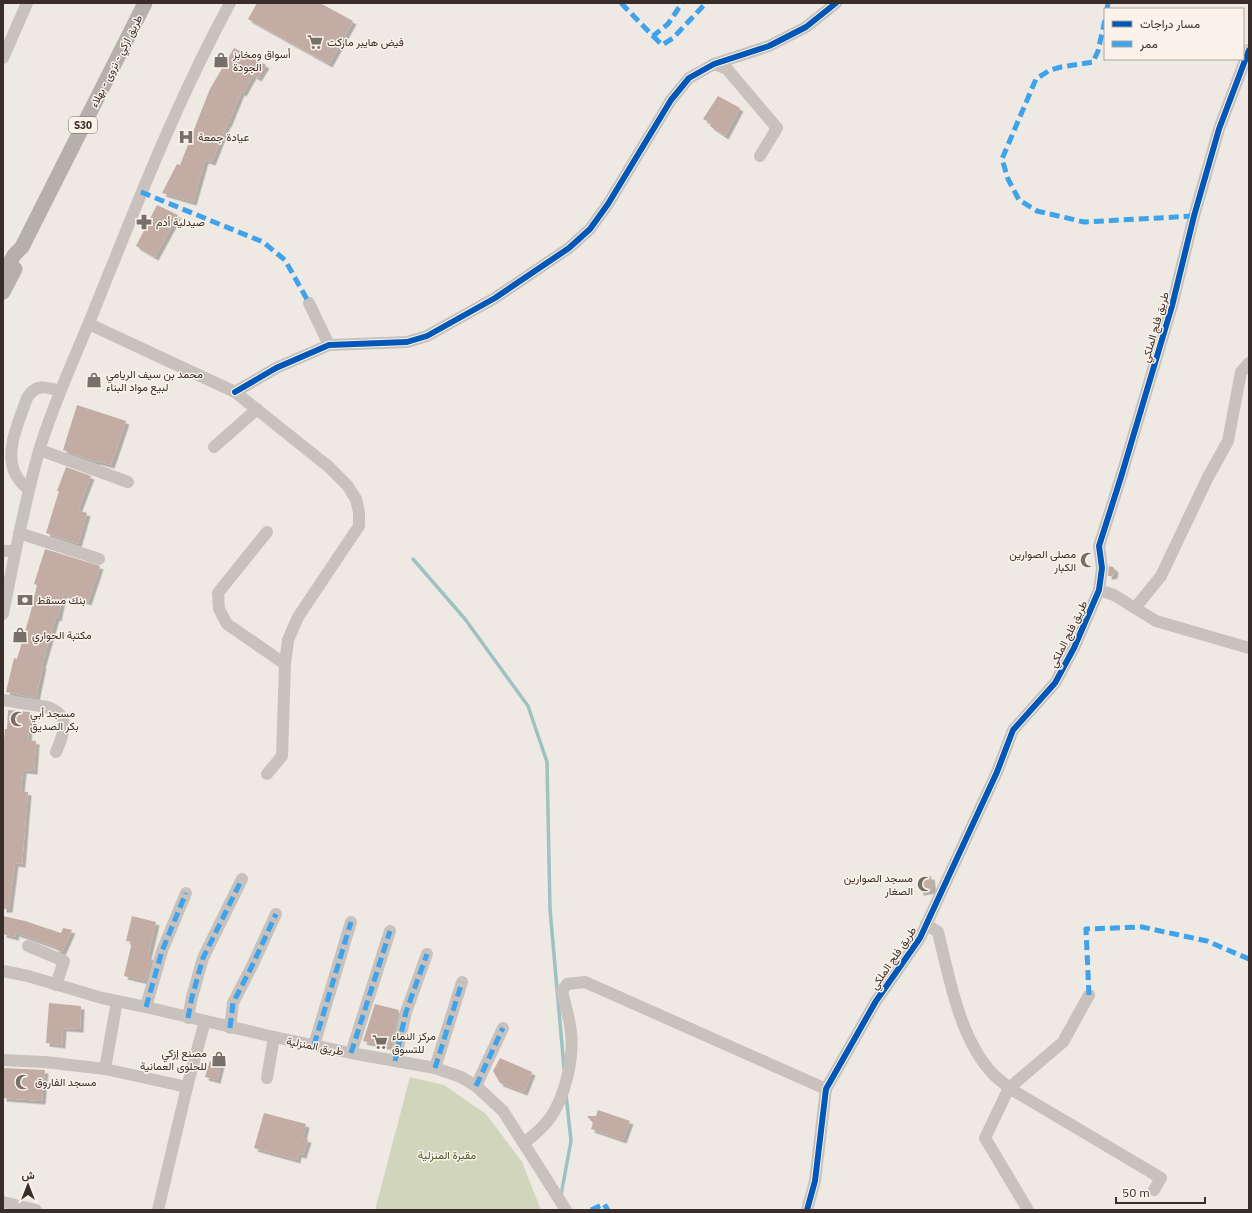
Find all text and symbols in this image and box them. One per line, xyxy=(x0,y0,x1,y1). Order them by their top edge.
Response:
legend xyxy=(1104,8,1244,60)
street label: طريق ازكي - نزوى - بهلاء xyxy=(87,12,148,111)
text: مسار دراجات xyxy=(1140,16,1200,32)
supermarket icon: فيض هايبر ماركت xyxy=(306,33,324,51)
place label: فيض هايبر ماركت xyxy=(327,35,404,49)
text: ممر xyxy=(1139,36,1158,52)
place label: أسواق ومخابز الجودة xyxy=(232,47,291,74)
shop icon: أسواق ومخابز الجودة xyxy=(212,51,230,69)
road number: S30 xyxy=(69,117,97,133)
hospital icon: عيادة جمعة xyxy=(177,128,195,146)
place label: عيادة جمعة xyxy=(198,130,250,144)
pharmacy icon: صيدلية أدم xyxy=(135,213,153,231)
place label: صيدلية أدم xyxy=(156,215,205,230)
street label: طريق فلج الملكي xyxy=(1138,290,1175,365)
place label: محمد بن سيف الريامي لبيع مواد البناء xyxy=(106,367,203,395)
shop icon: محمد بن سيف الريامي لبيع مواد البناء xyxy=(85,371,103,389)
place label: مصلى الصوارين الكبار xyxy=(1009,547,1076,574)
mosque icon: مصلى الصوارين الكبار xyxy=(1079,551,1097,569)
bank icon: بنك مسقط xyxy=(16,591,34,609)
place label: بنك مسقط xyxy=(37,593,86,607)
street label: طريق فلج الملكي xyxy=(1046,598,1093,671)
shop icon: مكتبة الحواري xyxy=(11,626,29,644)
place label: مكتبة الحواري xyxy=(32,628,92,645)
place label: مسجد أبي بكر الصديق xyxy=(30,706,79,733)
mosque icon: مسجد أبي بكر الصديق xyxy=(9,710,27,728)
place label: مسجد الصوارين الصغار xyxy=(844,871,913,898)
mosque icon: مسجد الصوارين الصغار xyxy=(916,875,934,893)
street label: طريق فلج الملكي xyxy=(867,924,922,994)
place label: مركز النماء للتسوق xyxy=(392,1029,436,1056)
supermarket icon: مركز النماء للتسوق xyxy=(371,1033,389,1051)
street label: طريق المنزلية xyxy=(285,1034,345,1058)
place label: مصنع إزكي للحلوى العمانية xyxy=(140,1046,207,1073)
shop icon: مصنع إزكي للحلوى العمانية xyxy=(210,1050,228,1068)
mosque icon: مسجد الفاروق xyxy=(14,1073,32,1091)
place label: مسجد الفاروق xyxy=(35,1075,96,1089)
park label: مقبرة المنزلية xyxy=(418,1148,476,1162)
north arrow xyxy=(8,1165,48,1205)
text: ش xyxy=(21,1168,35,1182)
scale bar xyxy=(1116,1179,1205,1205)
text: 50 m xyxy=(1122,1185,1150,1200)

